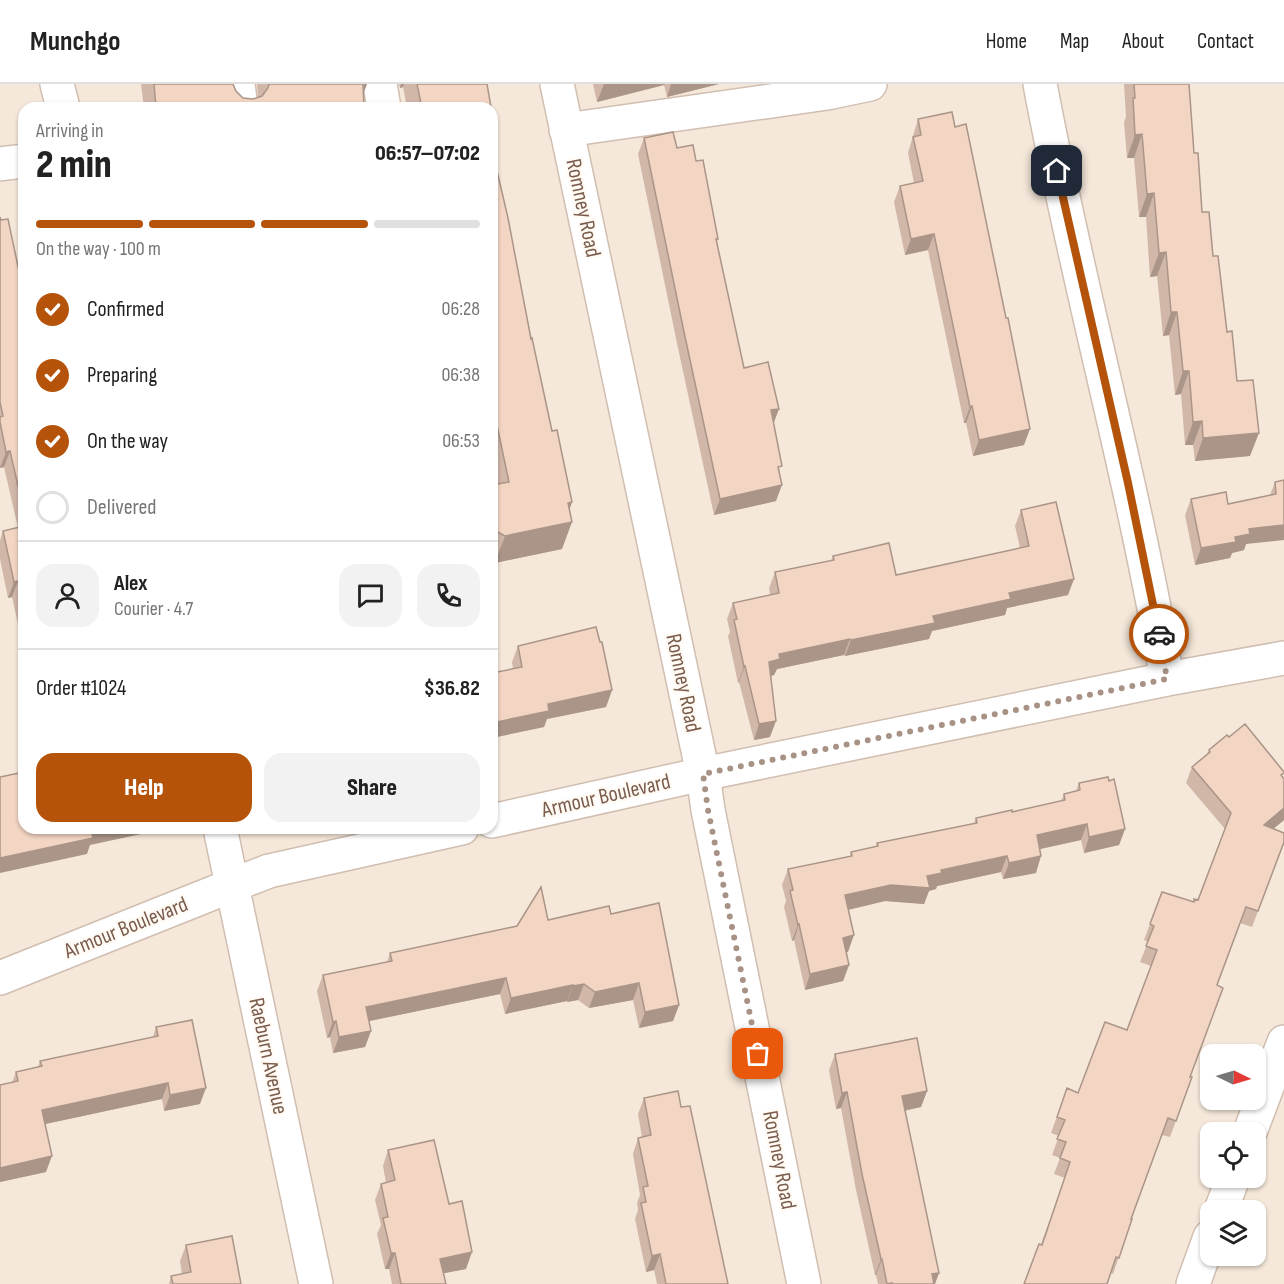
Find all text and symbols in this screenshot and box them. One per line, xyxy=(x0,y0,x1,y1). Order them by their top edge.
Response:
text: Munchgo xyxy=(30,25,121,58)
text: Home xyxy=(986,29,1027,54)
text: Map xyxy=(1060,29,1089,54)
text: About xyxy=(1122,29,1164,54)
text: Contact xyxy=(1197,29,1254,54)
text: Arriving in xyxy=(36,119,104,143)
text: 06:57–07:02 xyxy=(375,140,480,167)
text: 2 min xyxy=(36,142,112,189)
pin xyxy=(1031,145,1082,196)
icon: home xyxy=(1040,154,1073,187)
street label: Romney Road xyxy=(559,156,607,260)
text: On the way · 100 m xyxy=(36,237,161,261)
icon: check xyxy=(36,293,69,326)
text: Confirmed xyxy=(87,296,164,323)
text: 06:28 xyxy=(442,297,480,321)
icon: check xyxy=(36,359,69,392)
text: Preparing xyxy=(87,362,157,389)
text: 06:38 xyxy=(441,363,480,387)
icon: check xyxy=(36,425,69,458)
text: On the way xyxy=(87,428,168,455)
text: 06:53 xyxy=(442,429,480,453)
text: Delivered xyxy=(87,494,156,521)
button: person xyxy=(36,564,99,627)
button: chat xyxy=(339,564,402,627)
button: phone xyxy=(417,564,480,627)
text: Alex xyxy=(114,570,147,597)
text: Courier · 4.7 xyxy=(114,597,193,621)
courier xyxy=(1129,604,1189,664)
icon: car xyxy=(1143,618,1176,651)
street label: Romney Road xyxy=(659,631,707,735)
text: Order #1024 xyxy=(36,675,126,702)
text: $36.82 xyxy=(424,675,480,702)
button: Help xyxy=(36,753,252,822)
button: Share xyxy=(264,753,480,822)
street label: Armour Boulevard xyxy=(538,768,673,824)
street label: Armour Boulevard xyxy=(59,891,192,965)
street label: Raeburn Avenue xyxy=(242,995,294,1117)
pin xyxy=(732,1028,783,1079)
icon: bag xyxy=(741,1037,774,1070)
north arrow xyxy=(1200,1044,1266,1110)
map controls xyxy=(1200,1044,1266,1266)
street label: Romney Road xyxy=(756,1108,802,1212)
button: locate xyxy=(1200,1122,1266,1188)
button: layers xyxy=(1200,1200,1266,1266)

